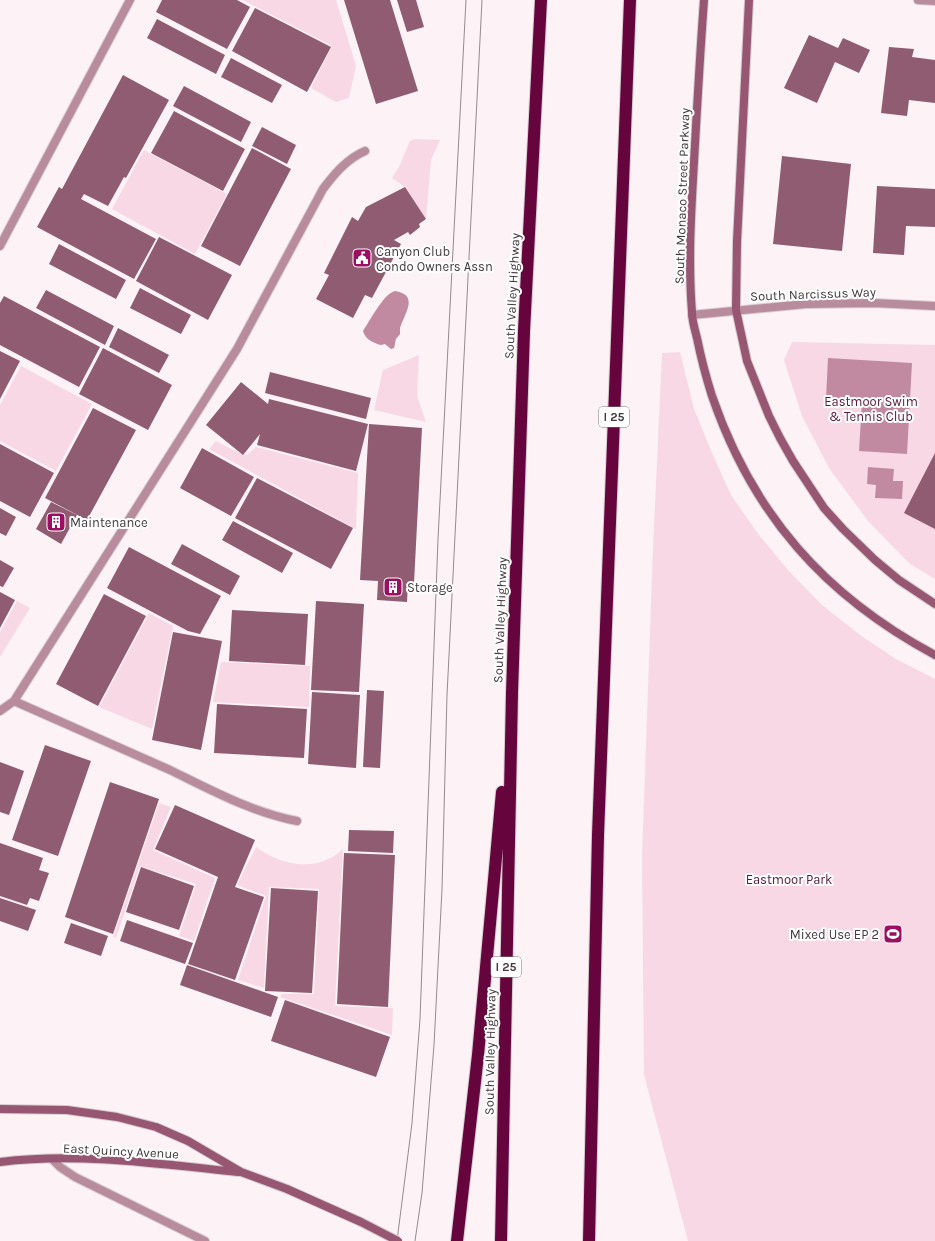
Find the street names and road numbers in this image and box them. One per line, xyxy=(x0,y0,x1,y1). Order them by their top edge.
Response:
street label: South Monaco Street Parkway xyxy=(671,108,693,284)
street label: South Valley Highway xyxy=(501,233,523,359)
street label: South Narcissus Way xyxy=(750,284,876,304)
road number: I 25 xyxy=(599,407,629,427)
street label: South Valley Highway xyxy=(490,557,510,683)
road number: I 25 xyxy=(491,957,521,977)
street label: South Valley Highway xyxy=(481,989,499,1115)
street label: East Quincy Avenue xyxy=(63,1140,180,1162)

